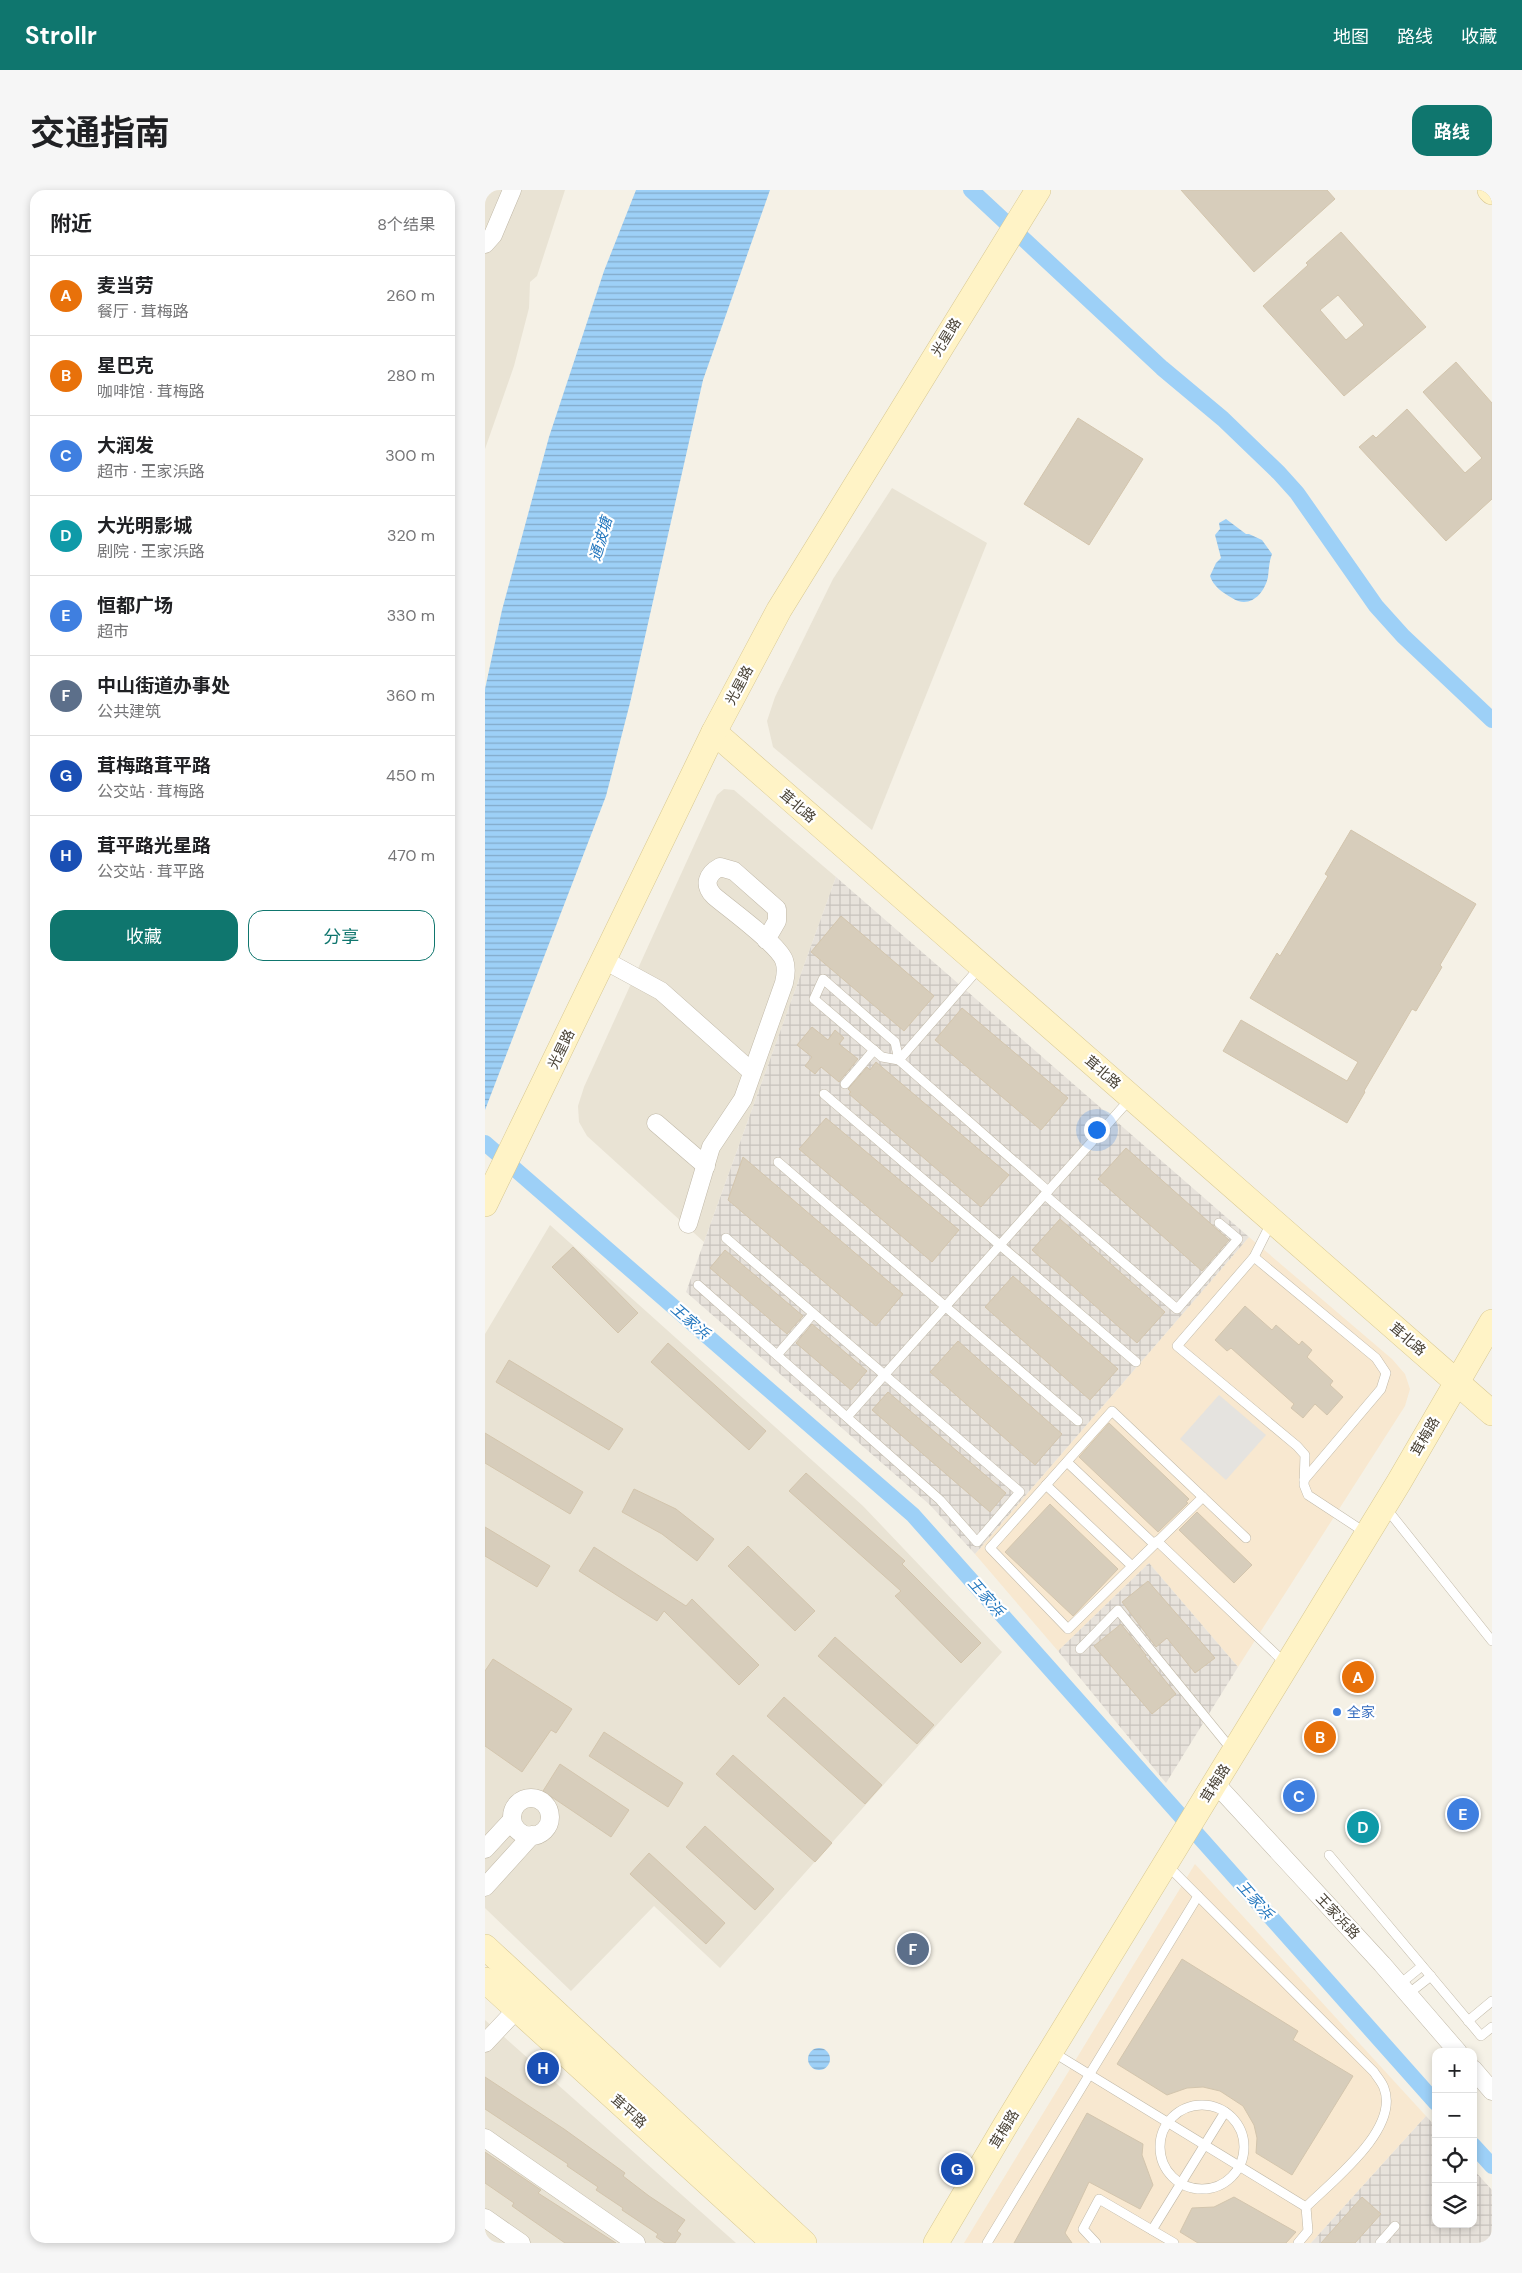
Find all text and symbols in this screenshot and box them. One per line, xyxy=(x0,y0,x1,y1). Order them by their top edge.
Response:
text: Strollr xyxy=(25,20,97,51)
text: 地图 xyxy=(1333,25,1369,49)
text: 路线 xyxy=(1397,25,1433,49)
text: 收藏 xyxy=(1461,25,1497,49)
button: 路线 xyxy=(1412,105,1492,156)
text: 交通指南 xyxy=(30,110,170,156)
text: 附近 xyxy=(50,210,92,238)
text: 8个结果 xyxy=(377,214,435,235)
text: 麦当劳 xyxy=(97,273,154,298)
text: A xyxy=(60,285,72,306)
text: 260 m xyxy=(386,285,435,306)
text: 餐厅 · 茸梅路 xyxy=(97,301,189,322)
street label: 光星路 xyxy=(927,314,965,360)
text: 星巴克 xyxy=(97,353,154,378)
text: B xyxy=(61,365,71,386)
text: 280 m xyxy=(387,365,435,386)
text: 咖啡馆 · 茸梅路 xyxy=(97,381,205,402)
text: 大润发 xyxy=(97,433,154,458)
text: C xyxy=(60,445,72,466)
text: 300 m xyxy=(385,445,435,466)
text: 超市 · 王家浜路 xyxy=(97,461,205,482)
water label: 通波塘 xyxy=(585,512,618,563)
text: 大光明影城 xyxy=(97,513,192,538)
text: D xyxy=(60,525,72,546)
text: 320 m xyxy=(387,525,435,546)
text: 剧院 · 王家浜路 xyxy=(97,541,205,562)
text: 恒都广场 xyxy=(97,593,173,618)
text: E xyxy=(61,605,71,626)
text: 330 m xyxy=(387,605,435,626)
text: 超市 xyxy=(97,621,129,642)
street label: 光星路 xyxy=(721,662,757,708)
text: 中山街道办事处 xyxy=(97,673,230,698)
text: F xyxy=(62,685,70,706)
text: 360 m xyxy=(386,685,435,706)
text: 公共建筑 xyxy=(97,701,161,722)
text: 茸梅路茸平路 xyxy=(97,753,211,778)
text: G xyxy=(60,765,72,786)
text: 450 m xyxy=(386,765,435,786)
text: 公交站 · 茸梅路 xyxy=(97,781,205,802)
street label: 茸北路 xyxy=(776,785,820,827)
text: 茸平路光星路 xyxy=(97,833,211,858)
text: H xyxy=(60,845,72,866)
text: 470 m xyxy=(388,845,435,866)
text: 公交站 · 茸平路 xyxy=(97,861,205,882)
button: 收藏 xyxy=(50,910,238,961)
button: 分享 xyxy=(248,910,435,961)
street label: 光星路 xyxy=(544,1026,578,1072)
street label: 茸北路 xyxy=(1081,1051,1125,1093)
your location xyxy=(1084,1117,1110,1143)
water label: 王家浜 xyxy=(666,1299,715,1345)
street label: 茸北路 xyxy=(1386,1318,1430,1360)
street label: 茸梅路 xyxy=(1407,1413,1443,1459)
water label: 王家浜 xyxy=(964,1574,1010,1622)
pin: A xyxy=(1342,1658,1374,1696)
place label: 全家 xyxy=(1347,1703,1375,1721)
marker: 全家 xyxy=(1331,1706,1343,1718)
pin: B xyxy=(1304,1718,1336,1756)
street label: 茸梅路 xyxy=(1196,1760,1234,1806)
pin: C xyxy=(1283,1777,1315,1815)
pin: E xyxy=(1447,1795,1479,1833)
pin: D xyxy=(1347,1808,1379,1846)
water label: 王家浜 xyxy=(1233,1877,1279,1925)
street label: 王家浜路 xyxy=(1312,1889,1364,1943)
pin: F xyxy=(897,1930,929,1968)
map controls xyxy=(1432,2048,1477,2228)
button: + xyxy=(1432,2048,1477,2093)
pin: H xyxy=(527,2049,559,2087)
street label: 茸平路 xyxy=(607,2090,651,2132)
button: − xyxy=(1432,2093,1477,2138)
street label: 茸梅路 xyxy=(985,2106,1023,2152)
button: locate xyxy=(1432,2138,1477,2183)
pin: G xyxy=(941,2150,973,2188)
button: layers xyxy=(1432,2183,1477,2228)

